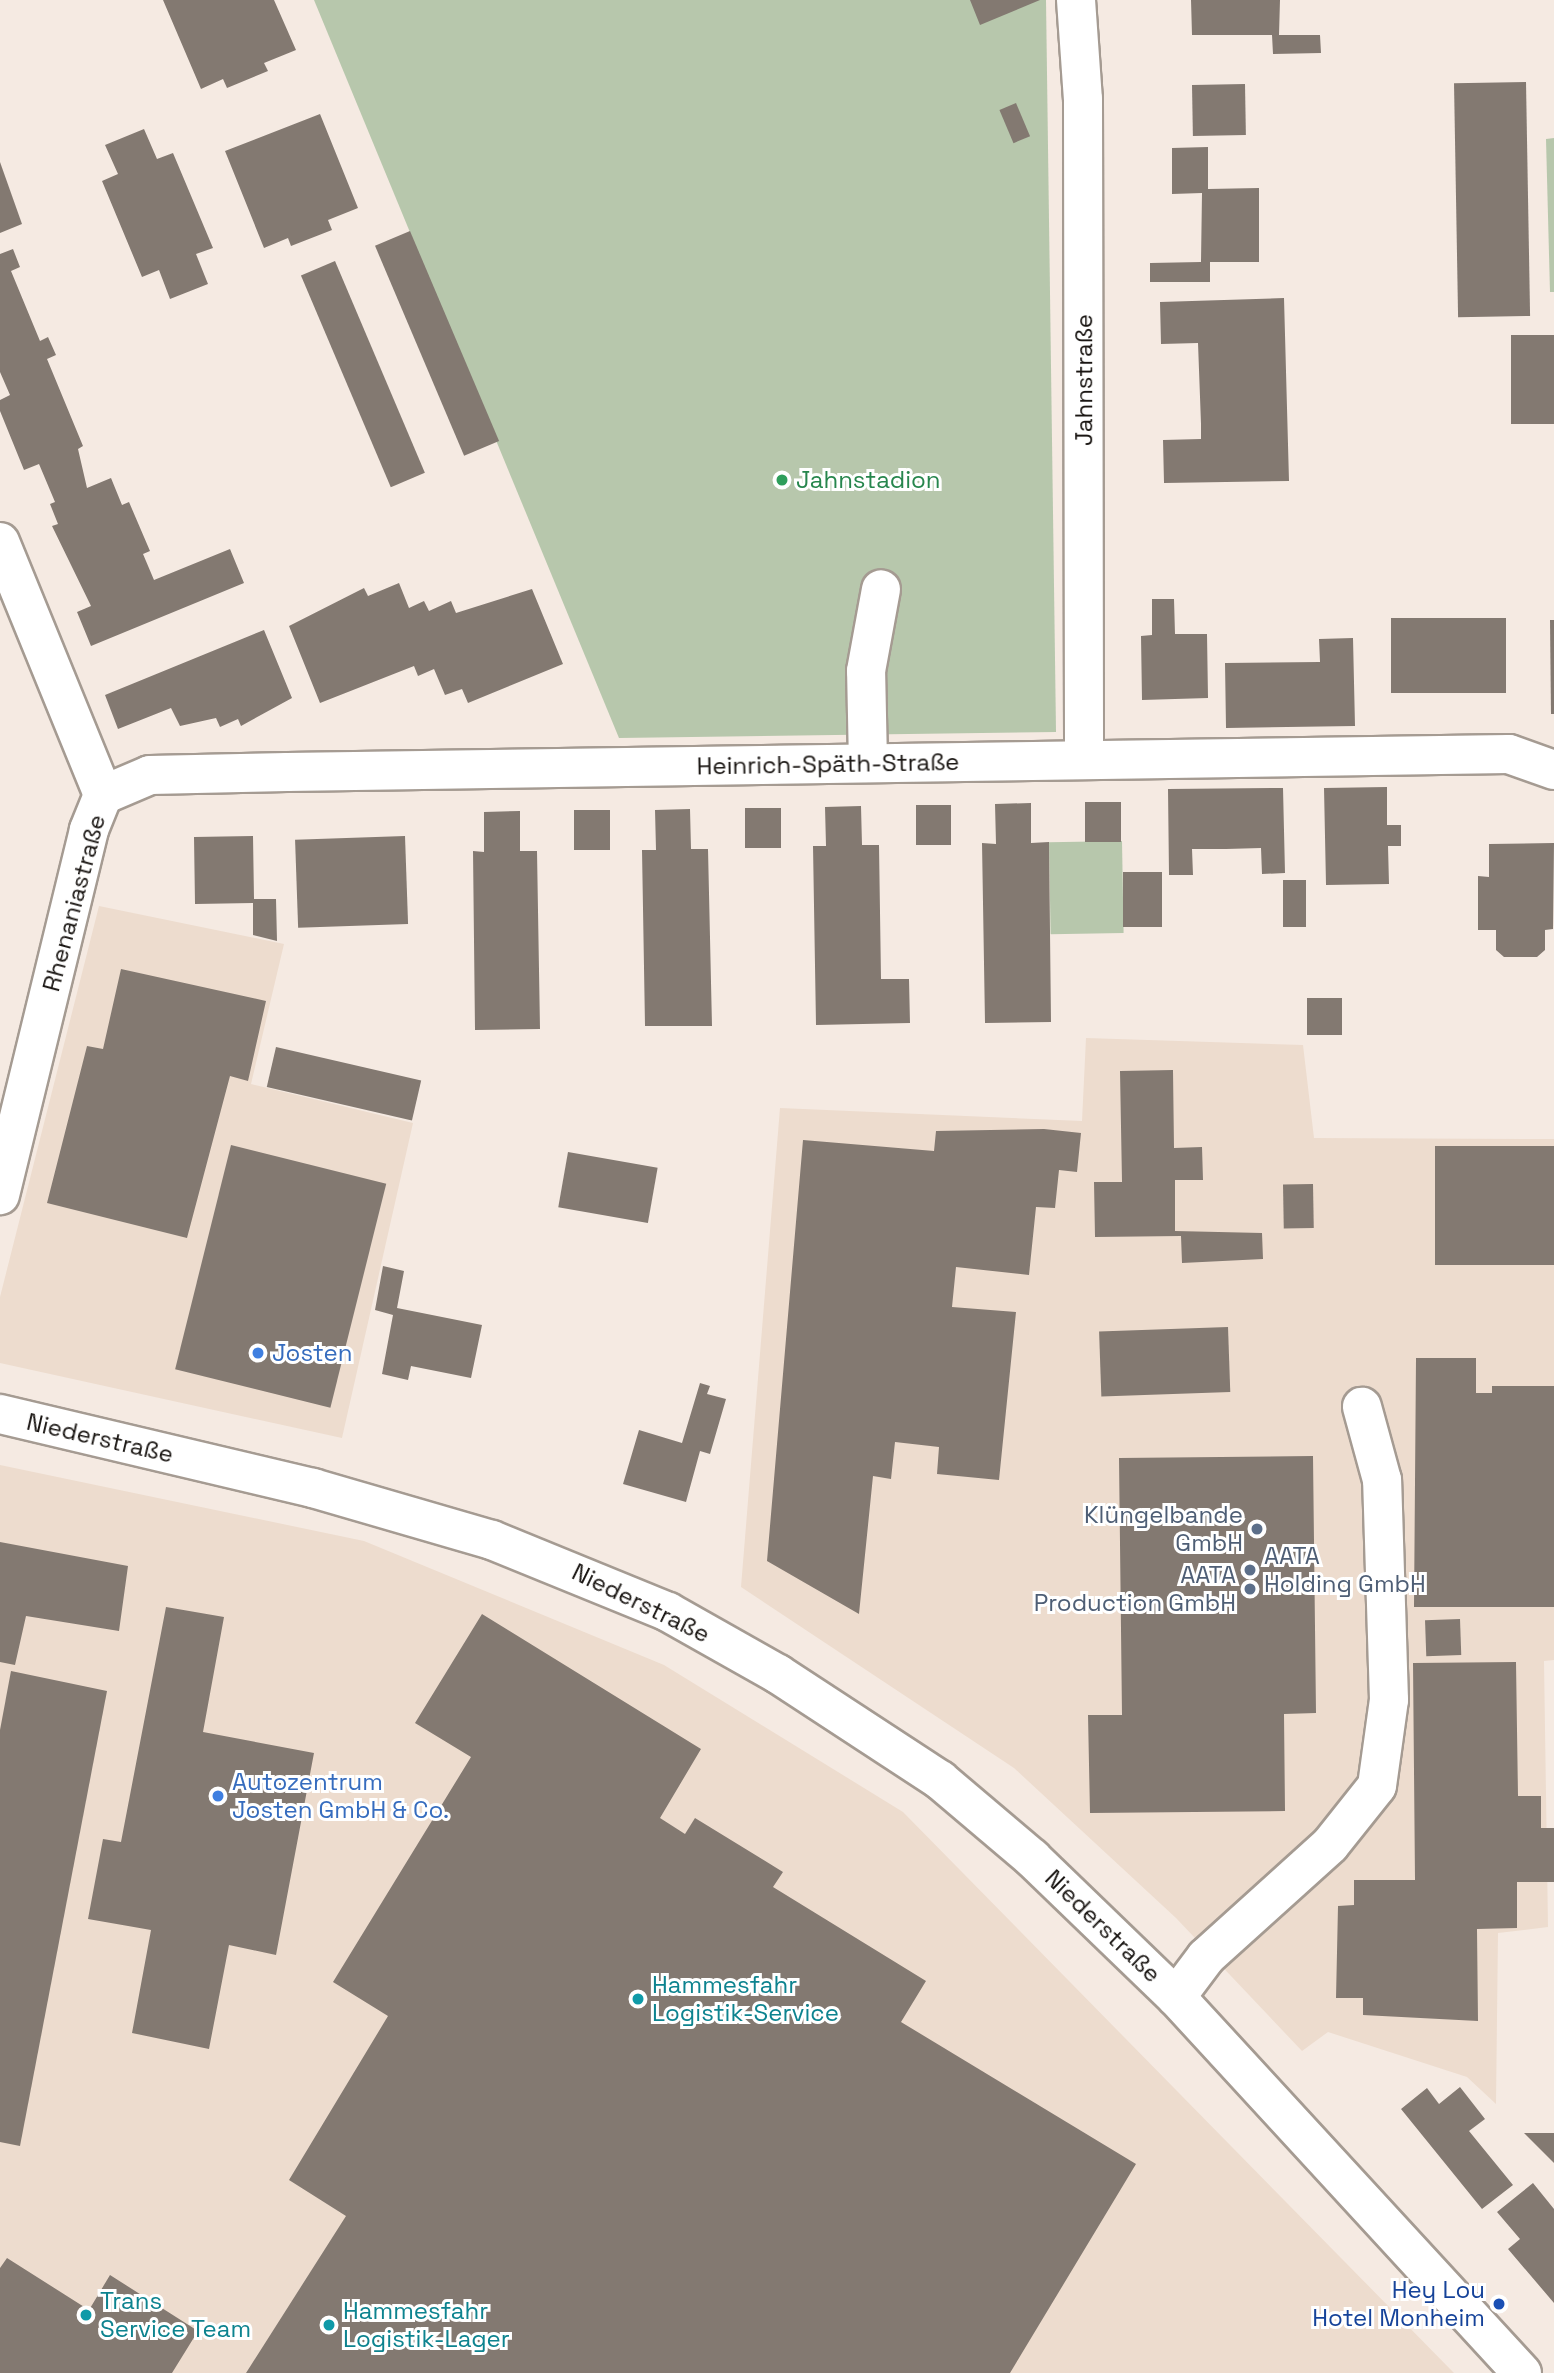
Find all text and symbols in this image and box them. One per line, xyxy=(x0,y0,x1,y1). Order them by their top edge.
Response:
street label: Jahnstraße xyxy=(1070,314,1098,446)
place label: Jahnstadion xyxy=(796,466,941,494)
marker: Jahnstadion xyxy=(774,472,790,488)
street label: Heinrich-Späth-Straße xyxy=(696,747,960,781)
street label: Rhenaniastraße xyxy=(37,811,111,995)
place label: Josten xyxy=(272,1339,352,1367)
marker: Josten xyxy=(250,1345,266,1361)
street label: Niederstraße xyxy=(24,1407,176,1469)
place label: Klüngelbande GmbH xyxy=(1084,1501,1243,1557)
marker: Klüngelbande GmbH xyxy=(1249,1521,1265,1537)
place label: AATA Holding GmbH xyxy=(1264,1542,1426,1598)
street label: Niederstraße xyxy=(567,1557,715,1649)
place label: AATA Production GmbH xyxy=(1034,1561,1236,1617)
marker: AATA Holding GmbH xyxy=(1242,1562,1258,1578)
marker: AATA Production GmbH xyxy=(1242,1581,1258,1597)
place label: Autozentrum Josten GmbH & Co. xyxy=(232,1768,449,1824)
marker: Autozentrum Josten GmbH & Co. xyxy=(210,1788,226,1804)
street label: Niederstraße xyxy=(1039,1864,1167,1988)
place label: Hammesfahr Logistik-Service xyxy=(652,1971,839,2027)
marker: Hammesfahr Logistik-Service xyxy=(630,1991,646,2007)
place label: Hey Lou Hotel Monheim xyxy=(1312,2276,1485,2332)
place label: Trans Service Team xyxy=(100,2287,252,2343)
marker: Hey Lou Hotel Monheim xyxy=(1491,2296,1507,2312)
place label: Hammesfahr Logistik-Lager xyxy=(343,2297,510,2353)
marker: Trans Service Team xyxy=(78,2307,94,2323)
marker: Hammesfahr Logistik-Lager xyxy=(321,2317,337,2333)

